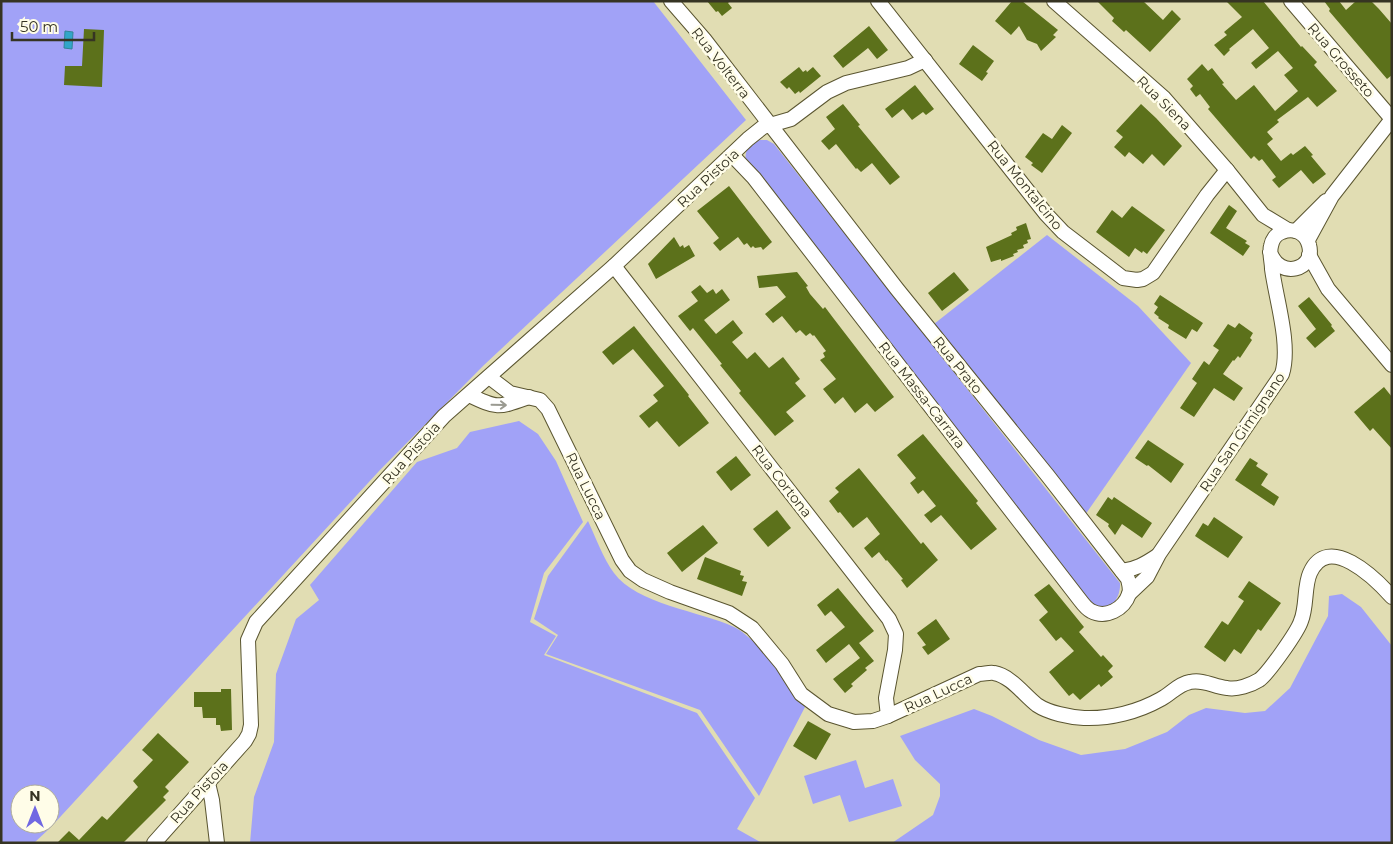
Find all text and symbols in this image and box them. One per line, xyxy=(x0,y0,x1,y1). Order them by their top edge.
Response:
scale bar xyxy=(12,10,95,42)
text: 50 m xyxy=(20,17,58,36)
street label: Rua Grosseto xyxy=(1304,19,1378,101)
street label: Rua Volterra xyxy=(688,24,754,102)
street label: Rua Siena xyxy=(1133,72,1195,134)
street label: Rua Montalcino xyxy=(983,136,1067,234)
street label: Rua Pistoia xyxy=(673,145,743,211)
street label: Rua Prato xyxy=(929,333,987,398)
street label: Rua Massa-Carrara xyxy=(875,338,969,452)
street label: Rua San Gimignano xyxy=(1195,369,1289,495)
one-way arrow xyxy=(490,400,506,410)
street label: Rua Pistoia xyxy=(378,418,444,488)
street label: Rua Cortona xyxy=(748,441,816,521)
street label: Rua Lucca xyxy=(562,449,610,523)
street label: Rua Lucca xyxy=(901,669,975,717)
street label: Rua Pistoia xyxy=(166,757,232,827)
north arrow xyxy=(10,784,60,834)
text: N xyxy=(29,787,41,805)

